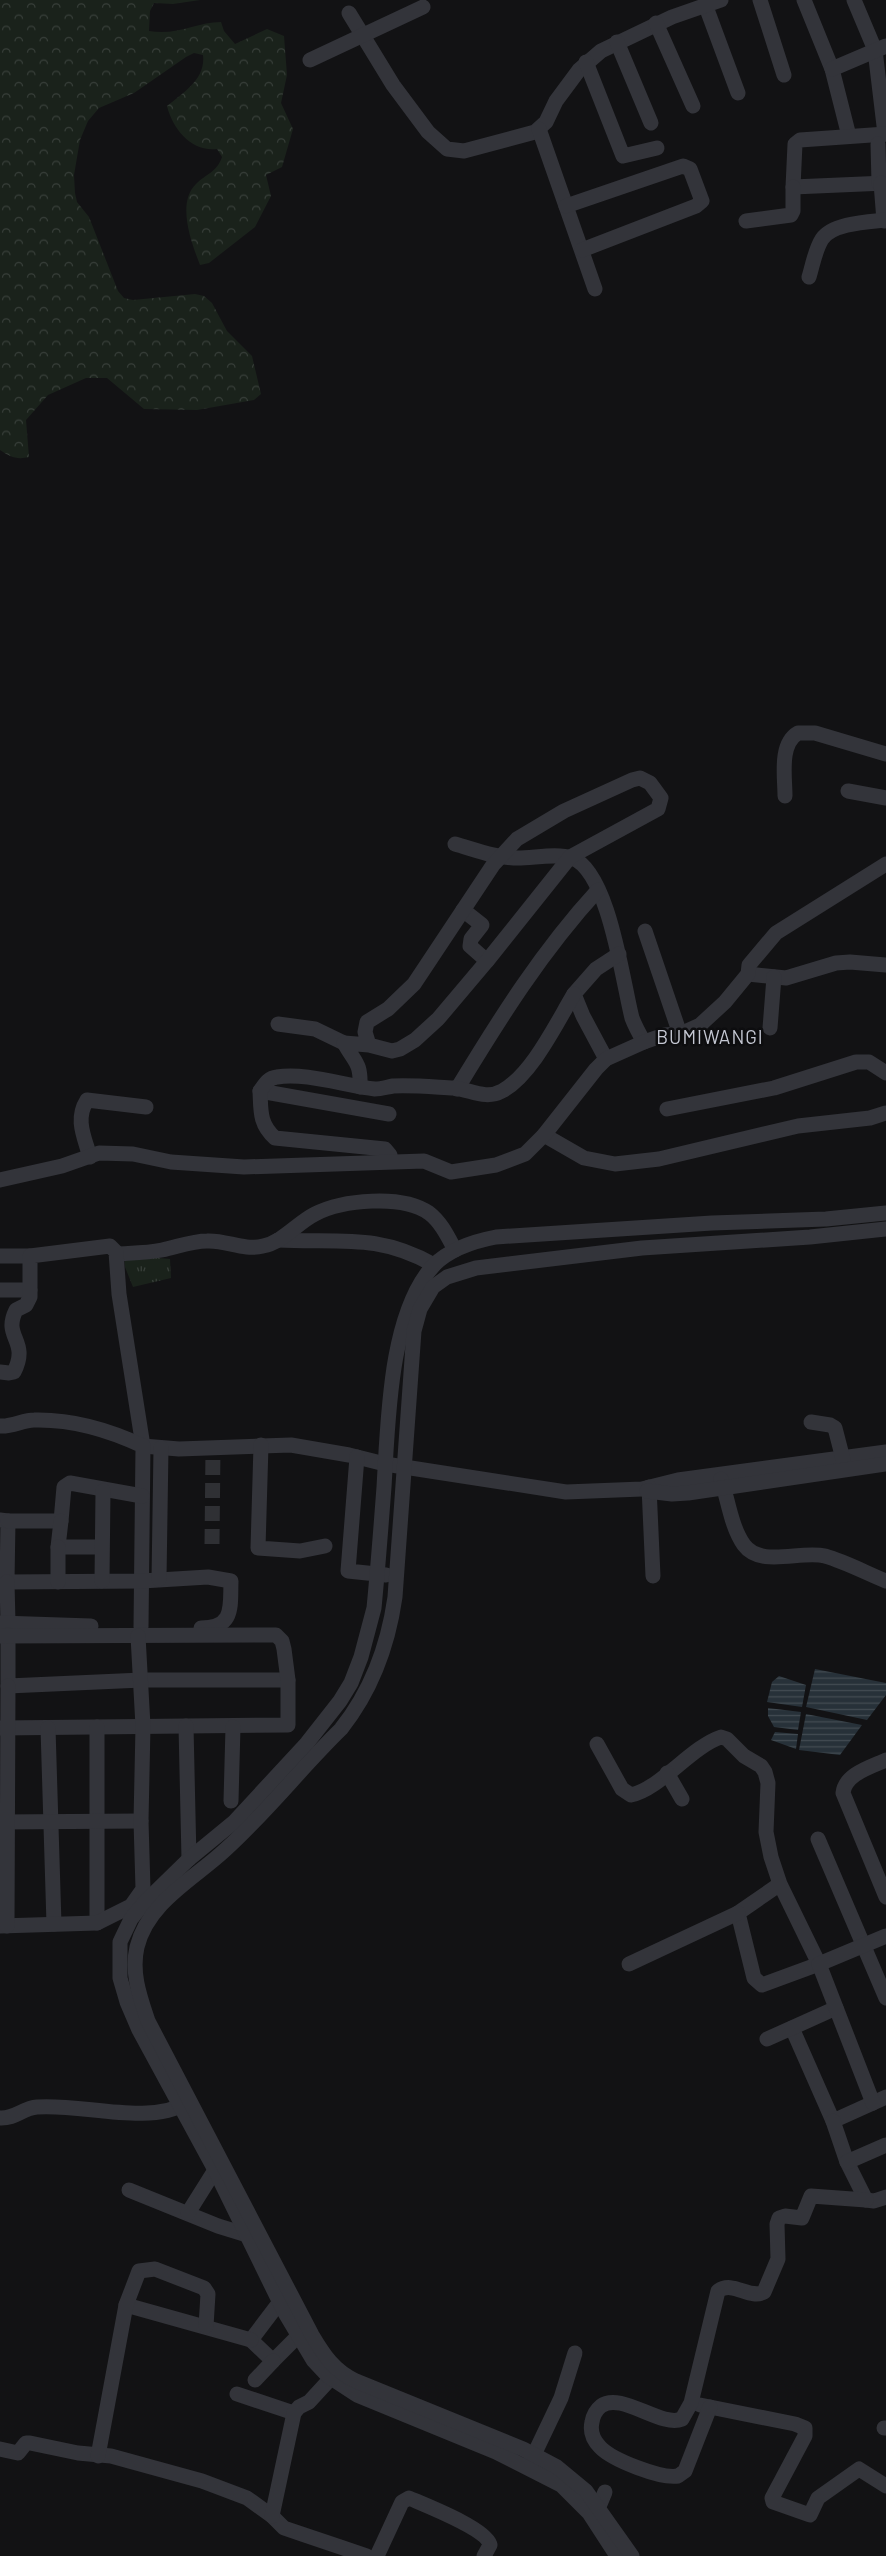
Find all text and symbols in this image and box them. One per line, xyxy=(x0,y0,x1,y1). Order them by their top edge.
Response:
district label: BUMIWANGI xyxy=(656,1025,764,1048)

